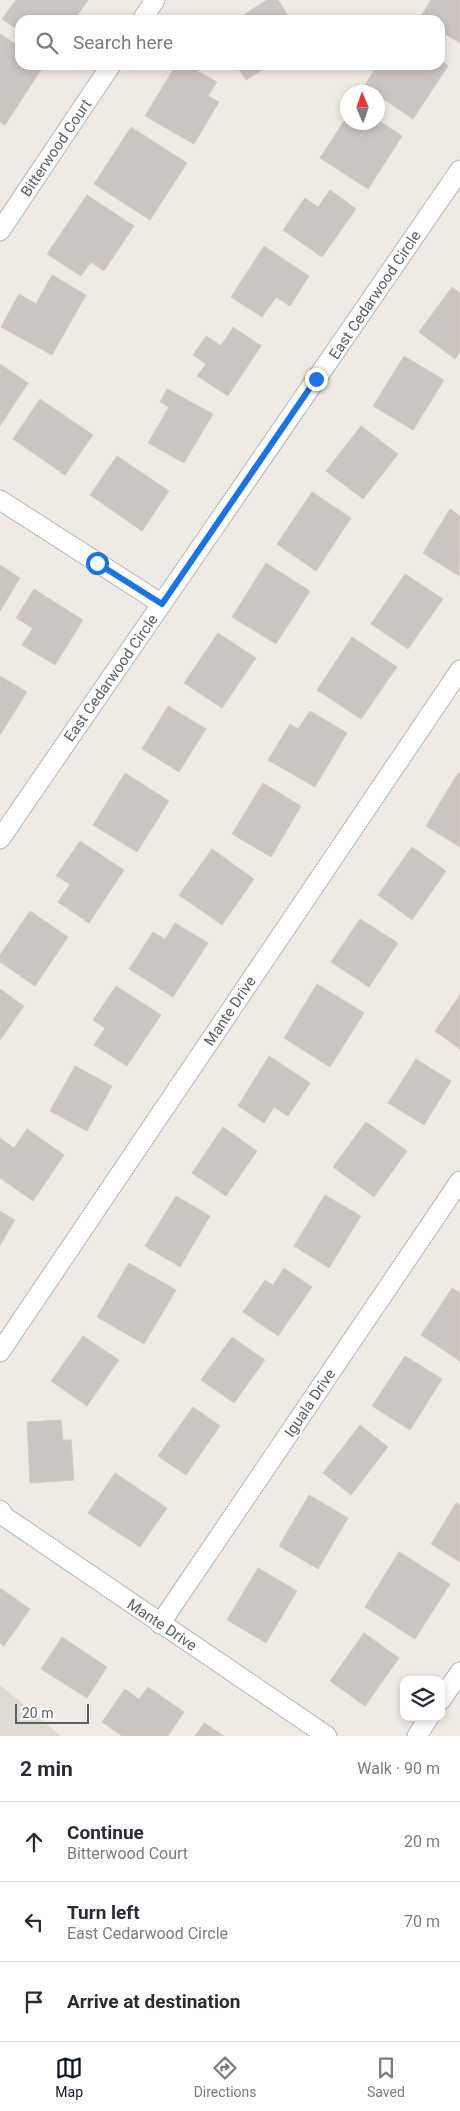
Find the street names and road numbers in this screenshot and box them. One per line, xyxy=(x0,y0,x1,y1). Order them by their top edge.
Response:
street label: Bitterwood Court xyxy=(17,96,95,200)
street label: East Cedarwood Circle xyxy=(325,227,425,363)
street label: East Cedarwood Circle xyxy=(60,611,162,745)
street label: Mante Drive xyxy=(200,973,260,1049)
street label: Iguala Drive xyxy=(281,1366,339,1440)
street label: Mante Drive xyxy=(124,1595,200,1655)

